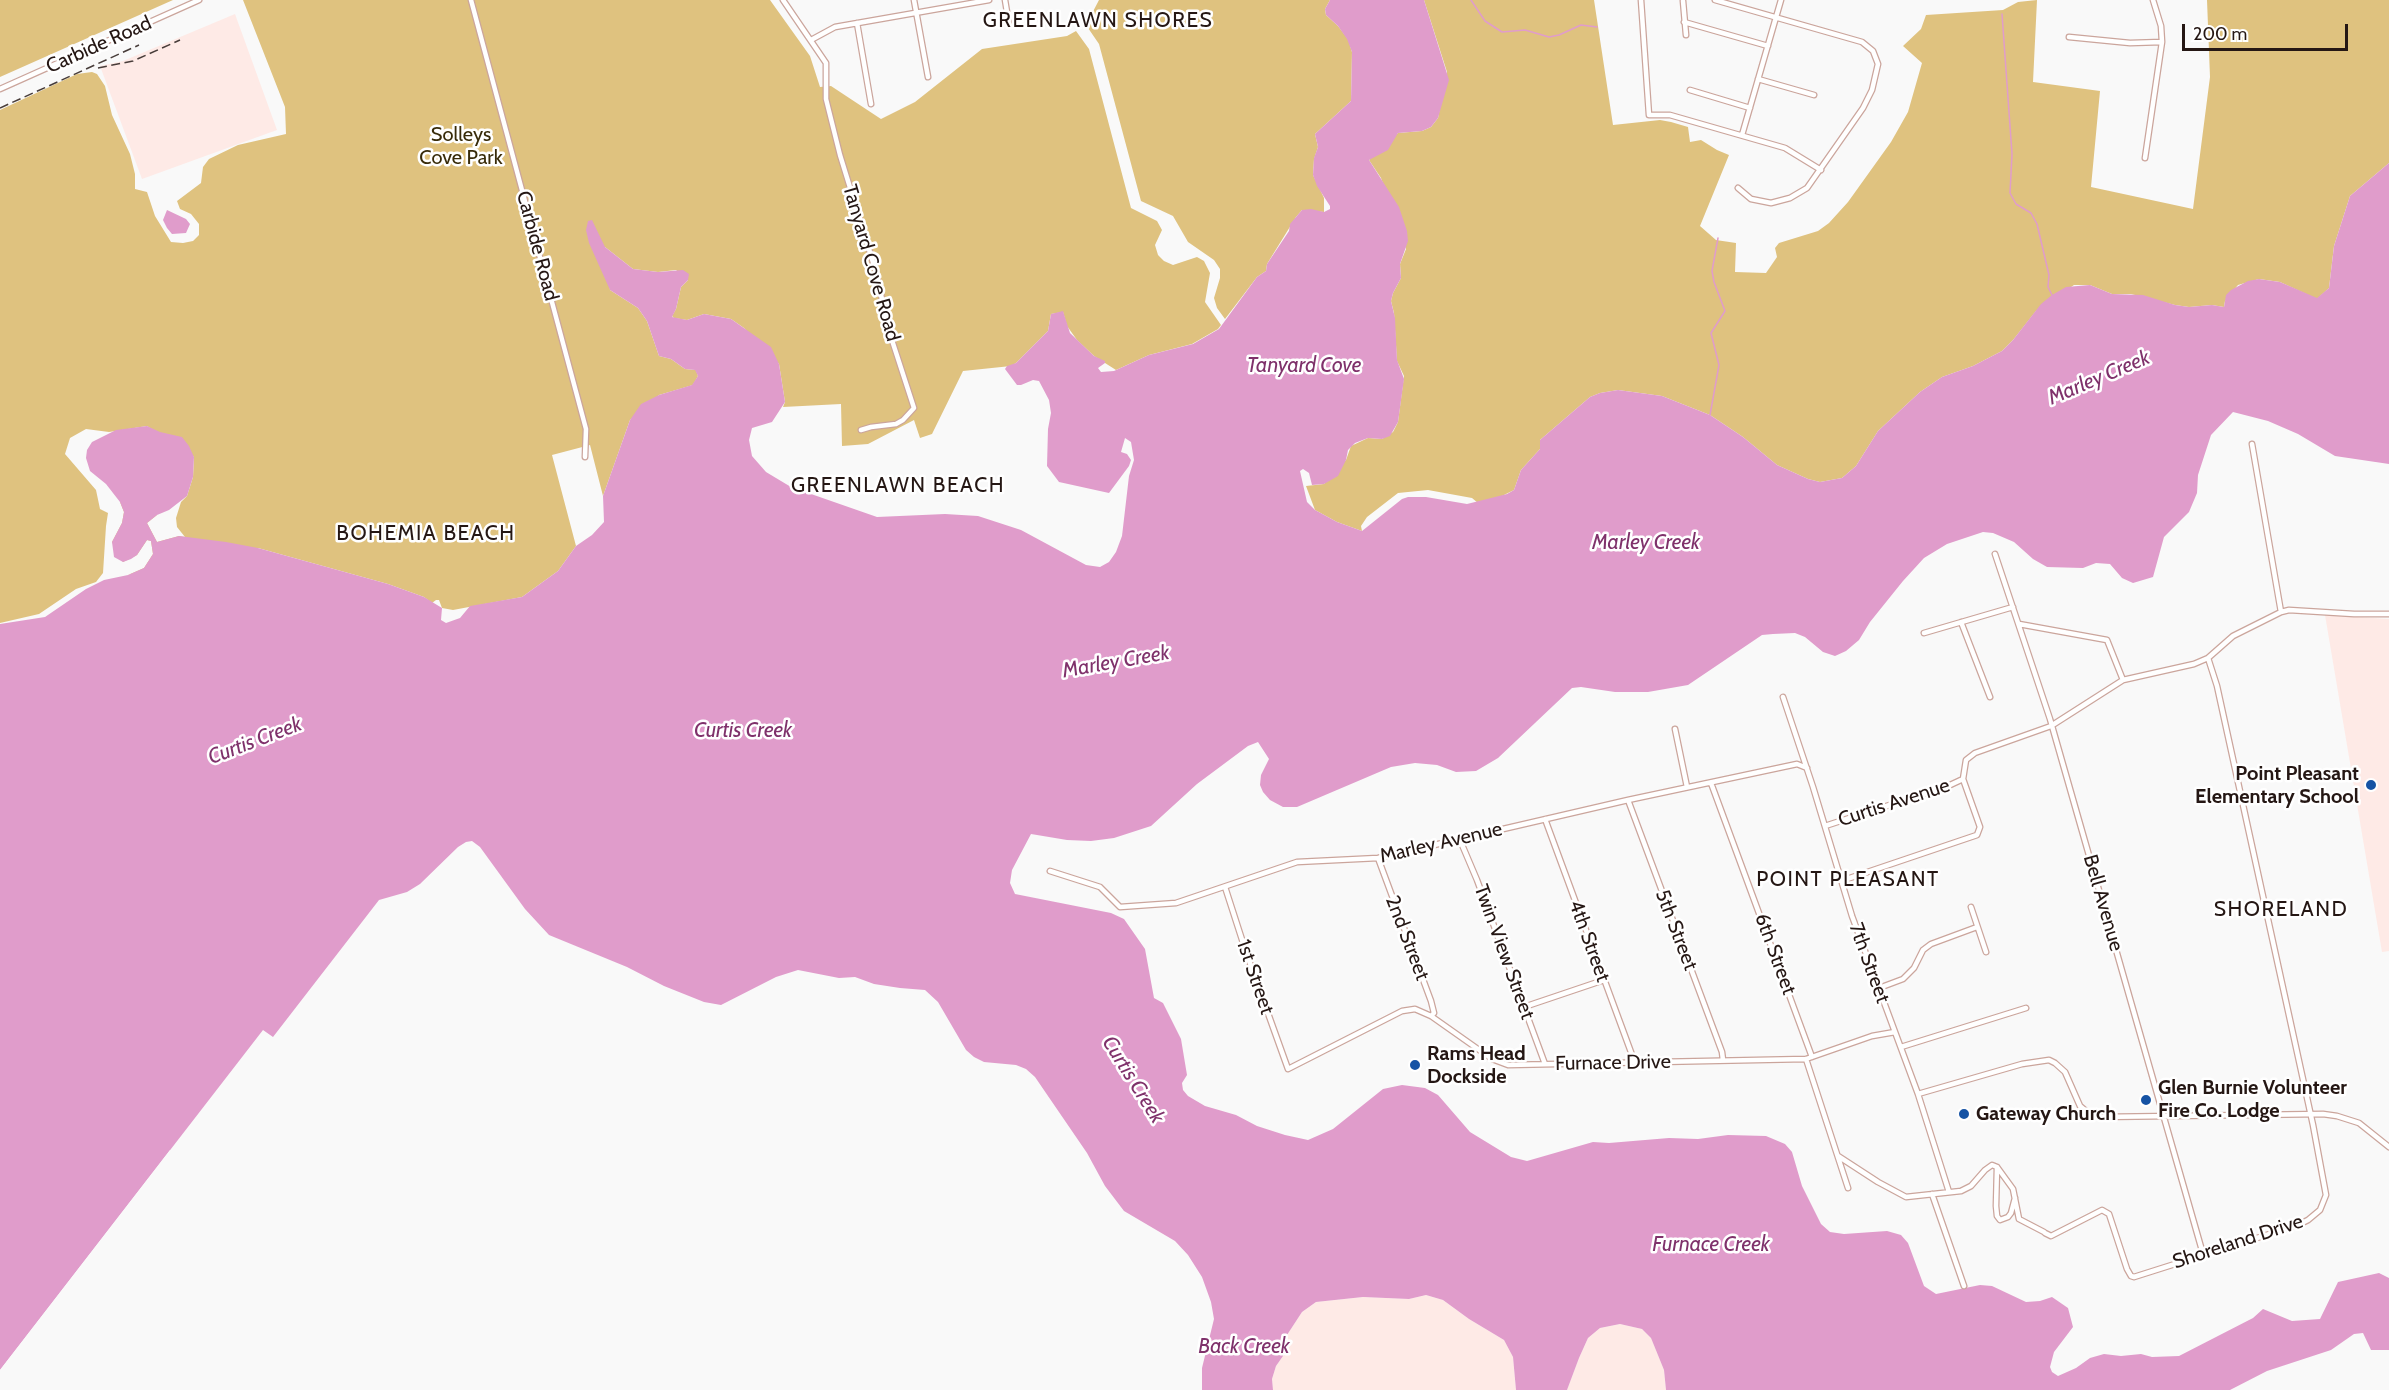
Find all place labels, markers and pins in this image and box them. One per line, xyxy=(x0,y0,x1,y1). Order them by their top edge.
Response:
place label: Point Pleasant Elementary School xyxy=(2195,762,2359,809)
marker: Point Pleasant Elementary School xyxy=(2364,778,2378,792)
place label: Rams Head Dockside xyxy=(1427,1042,1526,1089)
marker: Rams Head Dockside xyxy=(1408,1058,1422,1072)
place label: Glen Burnie Volunteer Fire Co. Lodge xyxy=(2158,1076,2347,1123)
marker: Glen Burnie Volunteer Fire Co. Lodge xyxy=(2139,1093,2153,1107)
place label: Gateway Church xyxy=(1976,1102,2116,1126)
marker: Gateway Church xyxy=(1957,1107,1971,1121)

